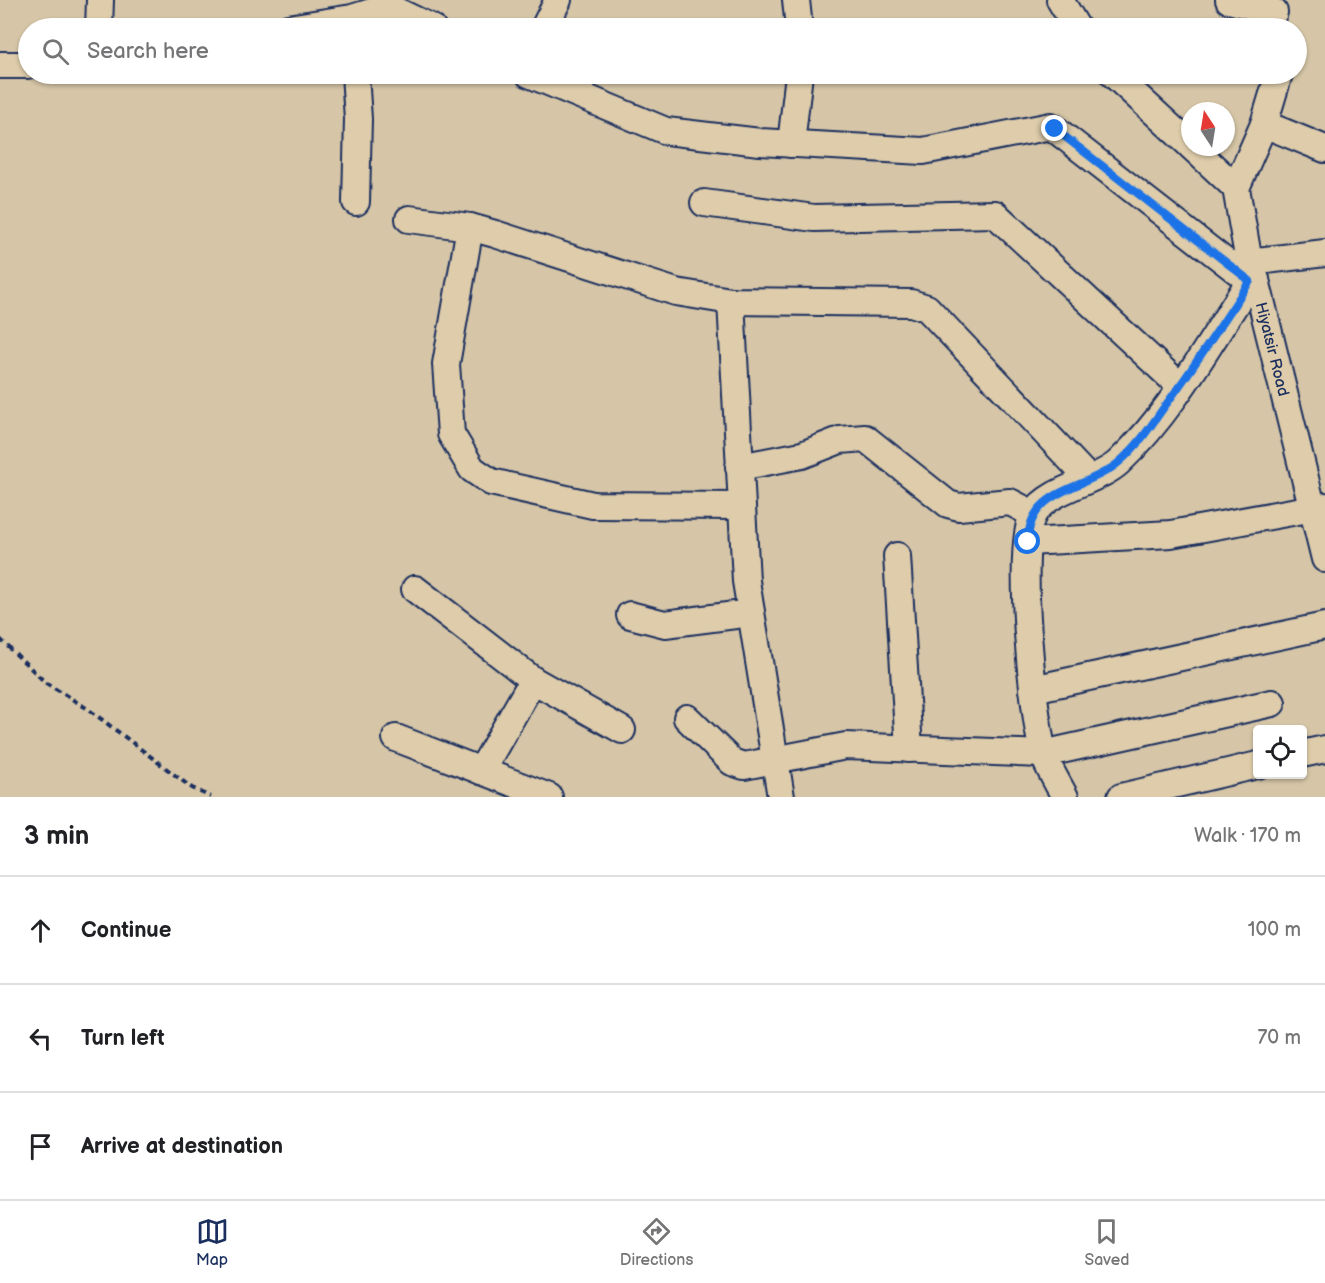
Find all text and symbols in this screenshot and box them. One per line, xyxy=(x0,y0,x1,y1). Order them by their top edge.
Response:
search box xyxy=(18,18,1307,84)
icon: search xyxy=(39,35,72,68)
text: Search here xyxy=(87,38,209,65)
north arrow xyxy=(1181,102,1235,156)
route end xyxy=(1041,115,1067,141)
street label: Hiyatsir Road xyxy=(1251,300,1292,398)
route start xyxy=(1014,528,1040,554)
map controls xyxy=(1253,725,1307,779)
button: locate xyxy=(1253,725,1307,779)
text: 3 min xyxy=(24,821,89,852)
text: Walk · 170 m xyxy=(1194,824,1301,848)
icon: ahead xyxy=(24,914,57,947)
text: Continue xyxy=(81,917,171,944)
text: 100 m xyxy=(1248,918,1301,942)
icon: left xyxy=(24,1022,57,1055)
text: Turn left xyxy=(81,1025,165,1052)
text: 70 m xyxy=(1257,1026,1301,1050)
icon: arrive xyxy=(24,1130,57,1163)
text: Arrive at destination xyxy=(81,1133,283,1160)
tab: Map xyxy=(196,1215,229,1270)
tab: Directions xyxy=(620,1215,693,1270)
tab: Saved xyxy=(1084,1215,1129,1270)

